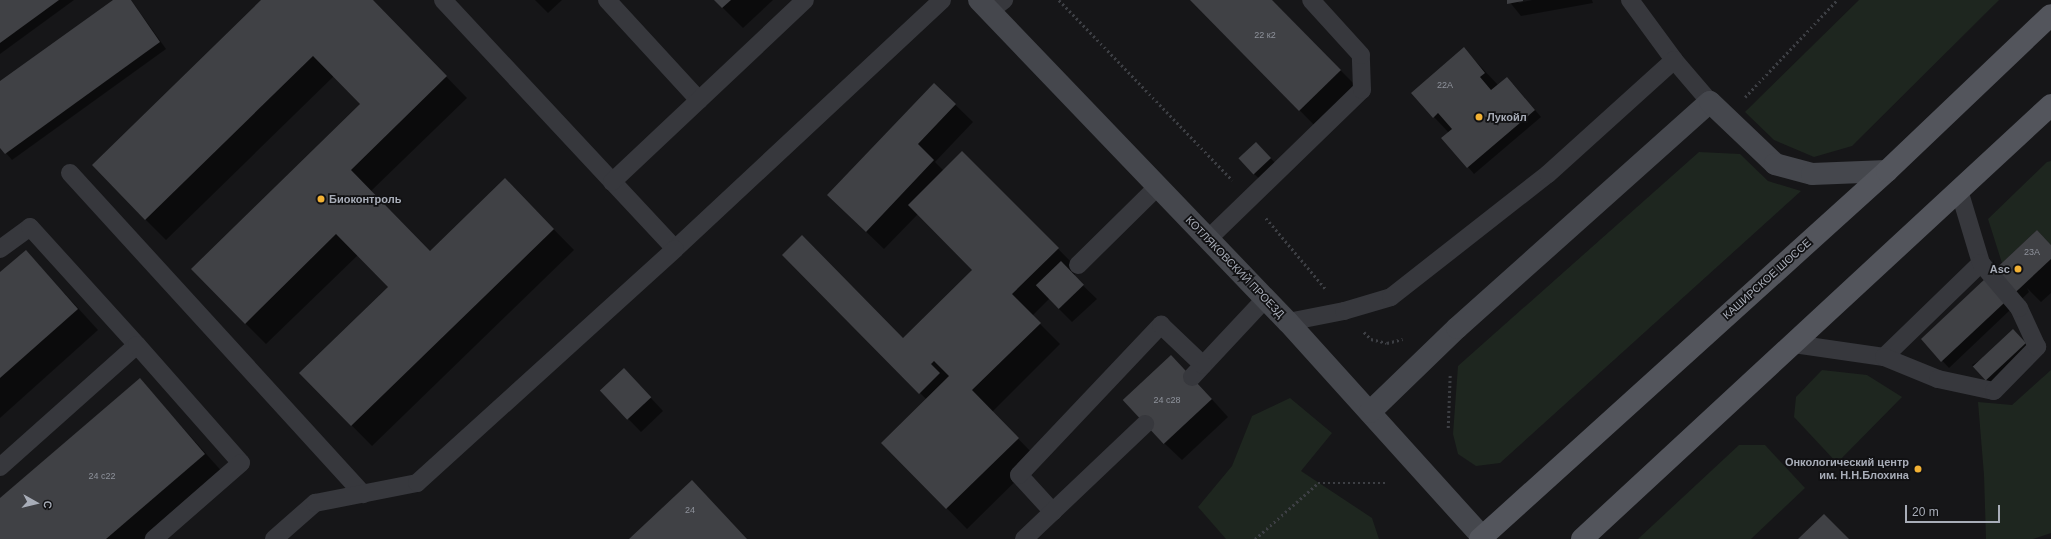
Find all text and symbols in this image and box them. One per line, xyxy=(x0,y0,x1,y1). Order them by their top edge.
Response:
house number: 22 к2 xyxy=(1254,30,1276,40)
house number: 22А xyxy=(1437,80,1453,90)
place label: Лукойл xyxy=(1487,110,1527,124)
marker: Лукойл xyxy=(1474,112,1484,122)
place label: Биоконтроль xyxy=(329,192,401,206)
marker: Биоконтроль xyxy=(316,194,326,204)
street label: КОТЛЯКОВСКИЙ ПРОЕЗД xyxy=(1183,213,1287,321)
street label: КАШИРСКОЕ ШОССЕ xyxy=(1720,236,1814,322)
house number: 23А xyxy=(2024,247,2040,257)
place label: Asc xyxy=(1990,262,2010,276)
marker: Asc xyxy=(2013,264,2023,274)
house number: 24 с28 xyxy=(1153,395,1181,405)
place label: Онкологический центр им. Н.Н.Блохина xyxy=(1785,456,1909,482)
marker: Онкологический центр им. Н.Н.Блохина xyxy=(1912,463,1924,475)
house number: 24 с22 xyxy=(88,471,116,481)
north arrow xyxy=(16,483,56,523)
scale bar xyxy=(1907,497,2002,523)
text: С xyxy=(41,500,54,509)
house number: 24 xyxy=(685,505,695,515)
text: 20 m xyxy=(1912,505,1939,519)

